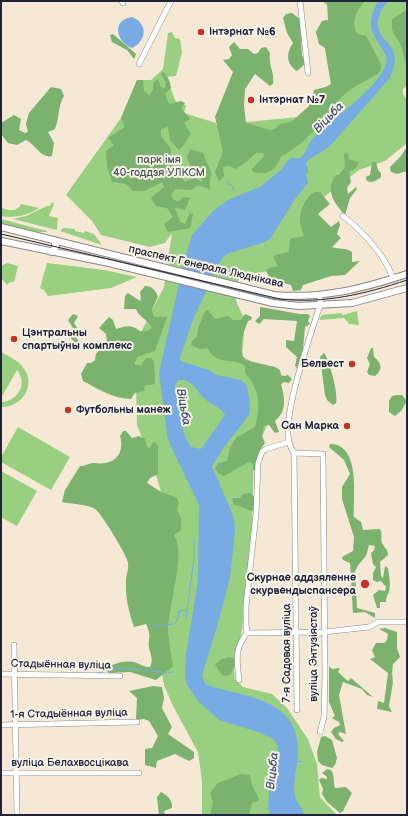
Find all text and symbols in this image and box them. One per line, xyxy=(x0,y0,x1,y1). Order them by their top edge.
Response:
place label: Інтэрнат №6 xyxy=(209,25,276,39)
marker: Інтэрнат №6 xyxy=(196,27,206,37)
place label: Інтэрнат №7 xyxy=(259,93,325,107)
marker: Інтэрнат №7 xyxy=(246,95,256,105)
water label: Віцьба xyxy=(311,100,347,136)
park label: парк імя 40-годдзя УЛКСМ xyxy=(113,153,205,179)
street label: праспект Генерала Люднікава xyxy=(127,243,285,291)
place label: Цэнтральны спартыўны комплекс xyxy=(22,326,132,352)
marker: Цэнтральны спартыўны комплекс xyxy=(9,334,19,344)
place label: Белвест xyxy=(301,357,344,371)
marker: Белвест xyxy=(347,359,357,369)
water label: Віцьба xyxy=(173,387,193,427)
place label: Футбольны манеж xyxy=(76,403,170,417)
marker: Футбольны манеж xyxy=(63,405,73,415)
place label: Сан Марка xyxy=(281,419,339,433)
marker: Сан Марка xyxy=(342,421,352,431)
place label: Скурнае аддзяленне скурвендыспансера xyxy=(247,571,356,597)
marker: Скурнае аддзяленне скурвендыспансера xyxy=(359,578,371,590)
street label: 7-я Садовая вуліца xyxy=(280,604,294,702)
street label: вуліца Энтузіястаў xyxy=(307,606,321,702)
street label: Стадыённая вуліца xyxy=(11,658,111,672)
street label: 1-я Стадыённая вуліца xyxy=(10,706,128,722)
water label: Віцьба xyxy=(264,752,282,790)
street label: вуліца Белахвосцікава xyxy=(11,756,129,770)

